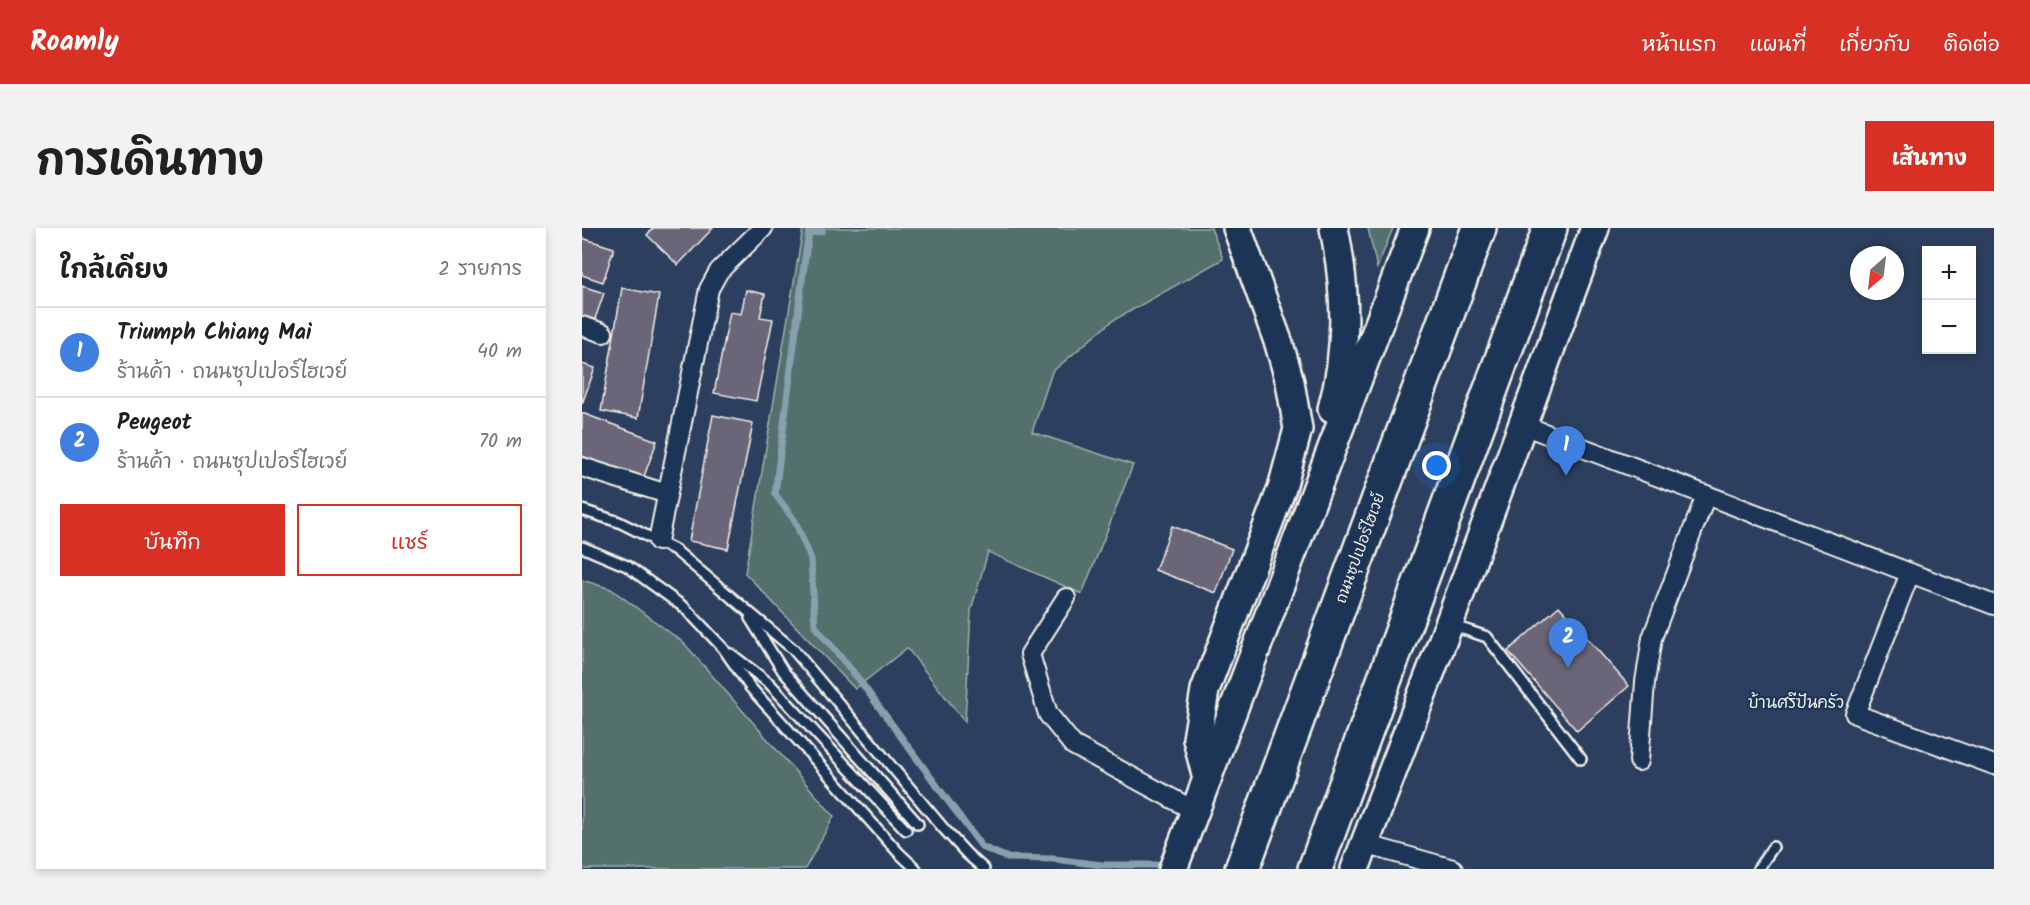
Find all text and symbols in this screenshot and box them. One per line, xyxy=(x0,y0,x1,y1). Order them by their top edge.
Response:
text: Roamly xyxy=(30,20,119,65)
text: หน้าแรก xyxy=(1642,29,1717,62)
text: แผนที่ xyxy=(1750,29,1806,62)
text: เกี่ยวกับ xyxy=(1839,29,1911,62)
text: ติดต่อ xyxy=(1944,29,2000,62)
button: เส้นทาง xyxy=(1865,121,1994,191)
text: การเดินทาง xyxy=(36,129,264,196)
north arrow xyxy=(1850,246,1904,300)
map controls xyxy=(1922,246,1976,354)
button: + xyxy=(1922,246,1976,300)
text: ใกล้เคียง xyxy=(60,250,168,292)
text: 2 รายการ xyxy=(438,254,522,286)
button: − xyxy=(1922,300,1976,354)
text: Triumph Chiang Mai xyxy=(117,316,312,351)
text: 1 xyxy=(76,336,83,368)
text: 40 m xyxy=(477,336,522,368)
text: ร้านค้า · ถนนซุปเปอร์ไฮเวย์ xyxy=(117,357,347,389)
text: Peugeot xyxy=(117,406,192,441)
text: 2 xyxy=(74,426,85,458)
text: 70 m xyxy=(479,426,522,458)
pin: 1 xyxy=(1546,426,1586,476)
text: ร้านค้า · ถนนซุปเปอร์ไฮเวย์ xyxy=(117,447,347,479)
your location xyxy=(1422,451,1451,480)
street label: ถนนซุปเปอร์ไฮเวย์ xyxy=(1330,490,1392,607)
button: บันทึก xyxy=(60,504,285,576)
button: แชร์ xyxy=(297,504,522,576)
pin: 2 xyxy=(1548,618,1588,668)
district label: บ้านศรีปันครัว xyxy=(1748,691,1844,716)

